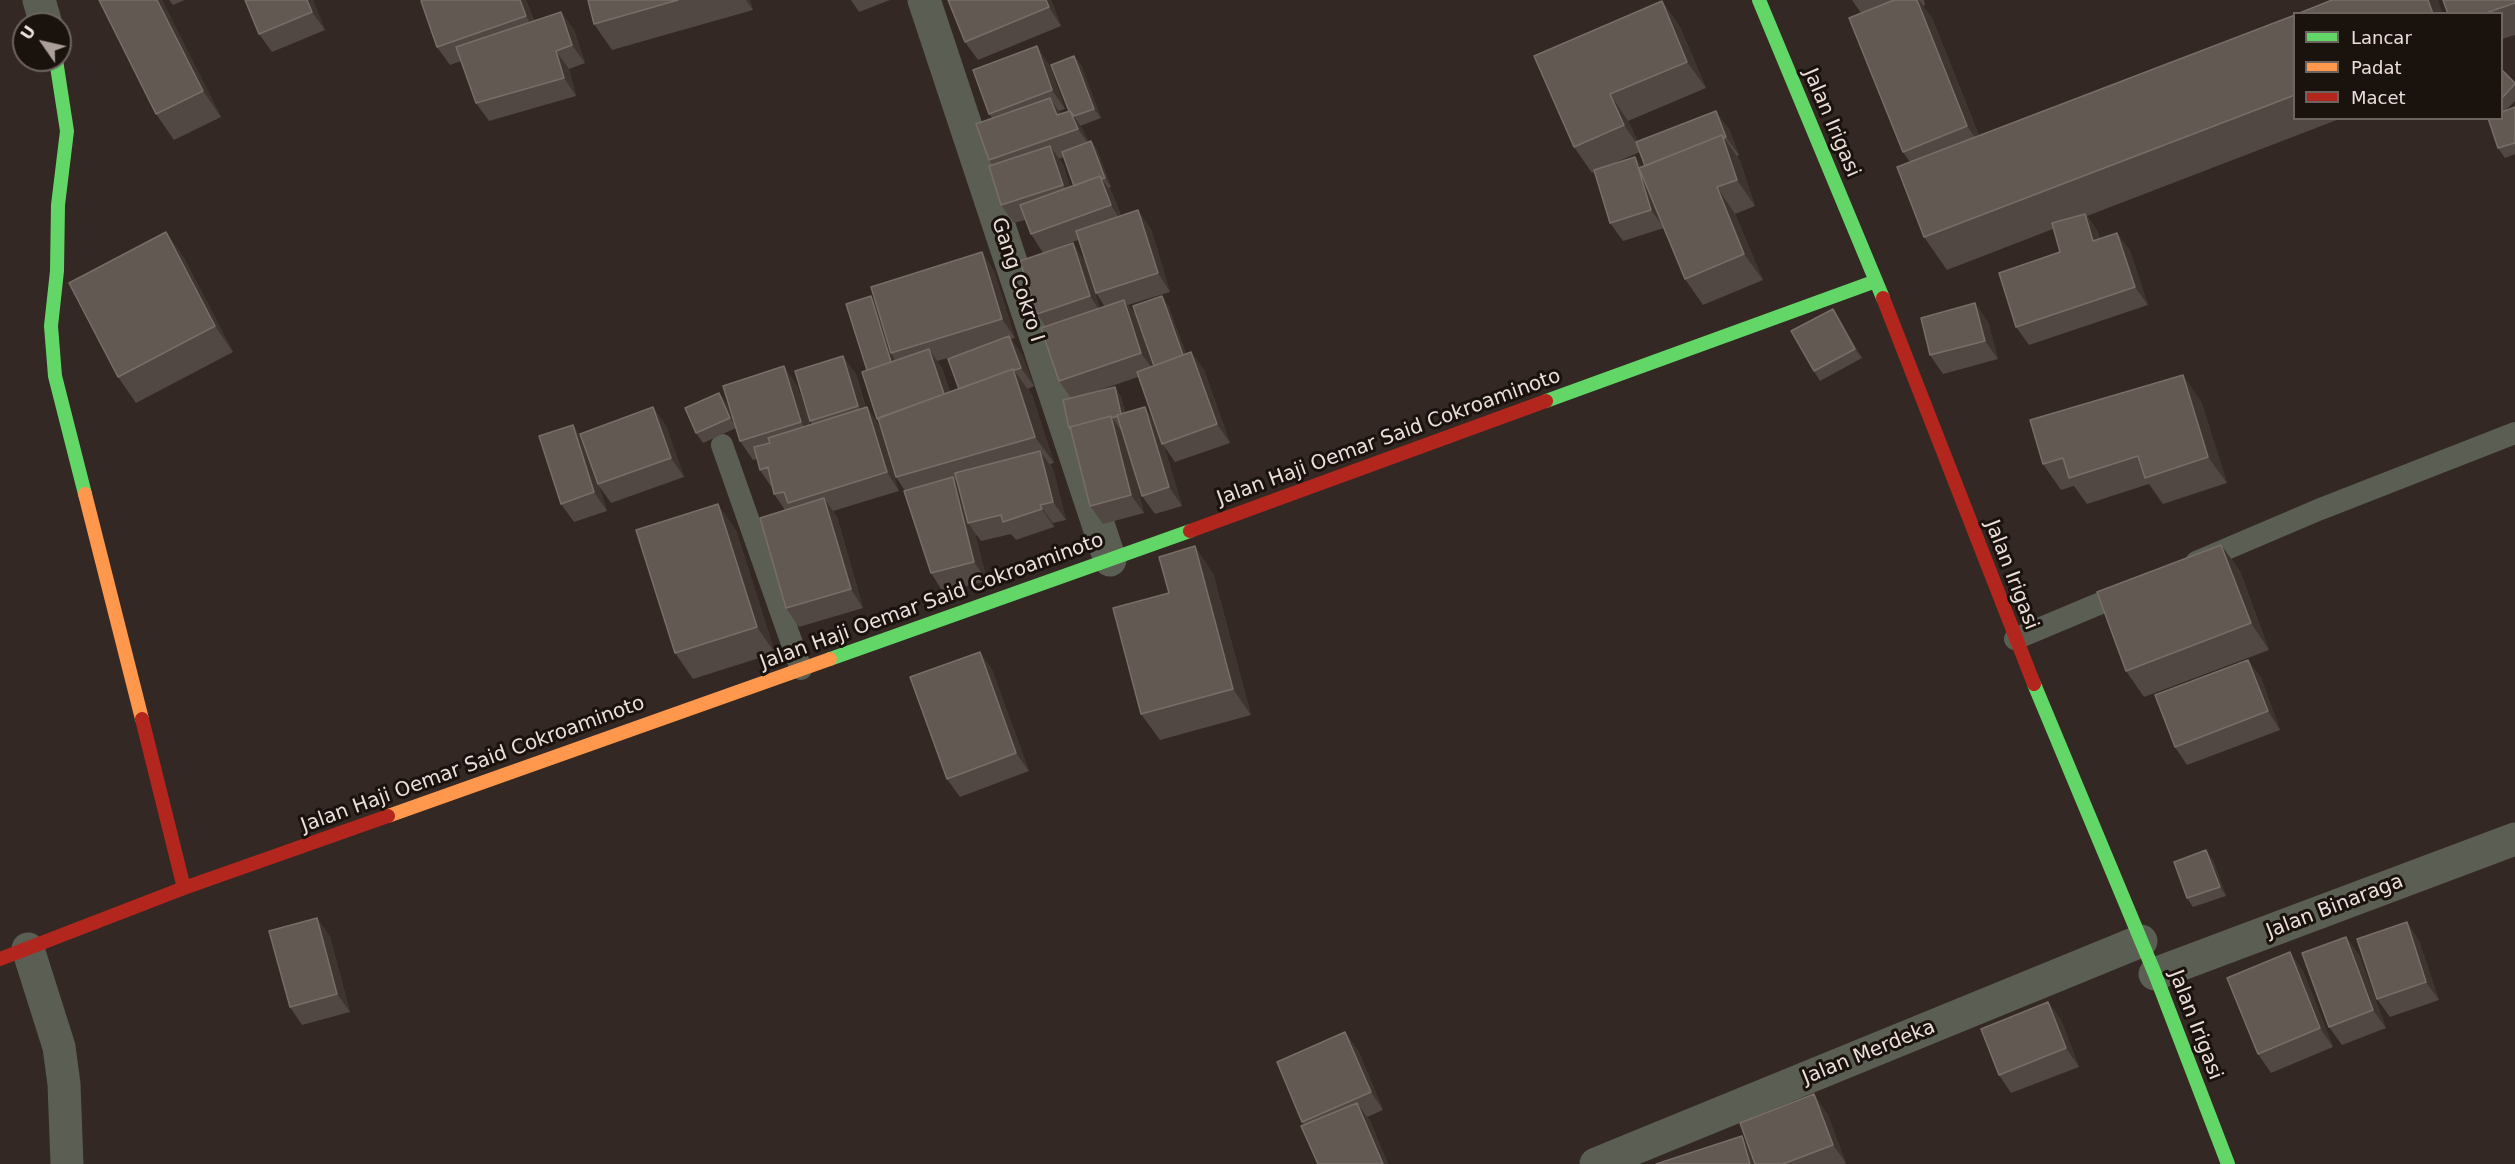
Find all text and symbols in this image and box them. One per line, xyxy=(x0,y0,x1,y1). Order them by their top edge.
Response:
north arrow xyxy=(12,12,72,72)
legend xyxy=(2293,12,2503,120)
text: U xyxy=(17,22,40,43)
text: Lancar xyxy=(2351,27,2412,48)
text: Padat xyxy=(2351,57,2402,78)
street label: Jalan Irigasi xyxy=(1797,65,1865,181)
text: Macet xyxy=(2351,87,2406,108)
street label: Gang Cokro I xyxy=(986,215,1048,345)
street label: Jalan Haji Oemar Said Cokroaminoto xyxy=(1214,365,1564,511)
street label: Jalan Irigasi xyxy=(1979,517,2043,633)
street label: Jalan Haji Oemar Said Cokroaminoto xyxy=(757,529,1107,675)
street label: Jalan Haji Oemar Said Cokroaminoto xyxy=(298,692,648,838)
street label: Jalan Binaraga xyxy=(2263,870,2407,944)
street label: Jalan Irigasi xyxy=(2163,967,2227,1083)
street label: Jalan Merdeka xyxy=(1799,1015,1939,1091)

